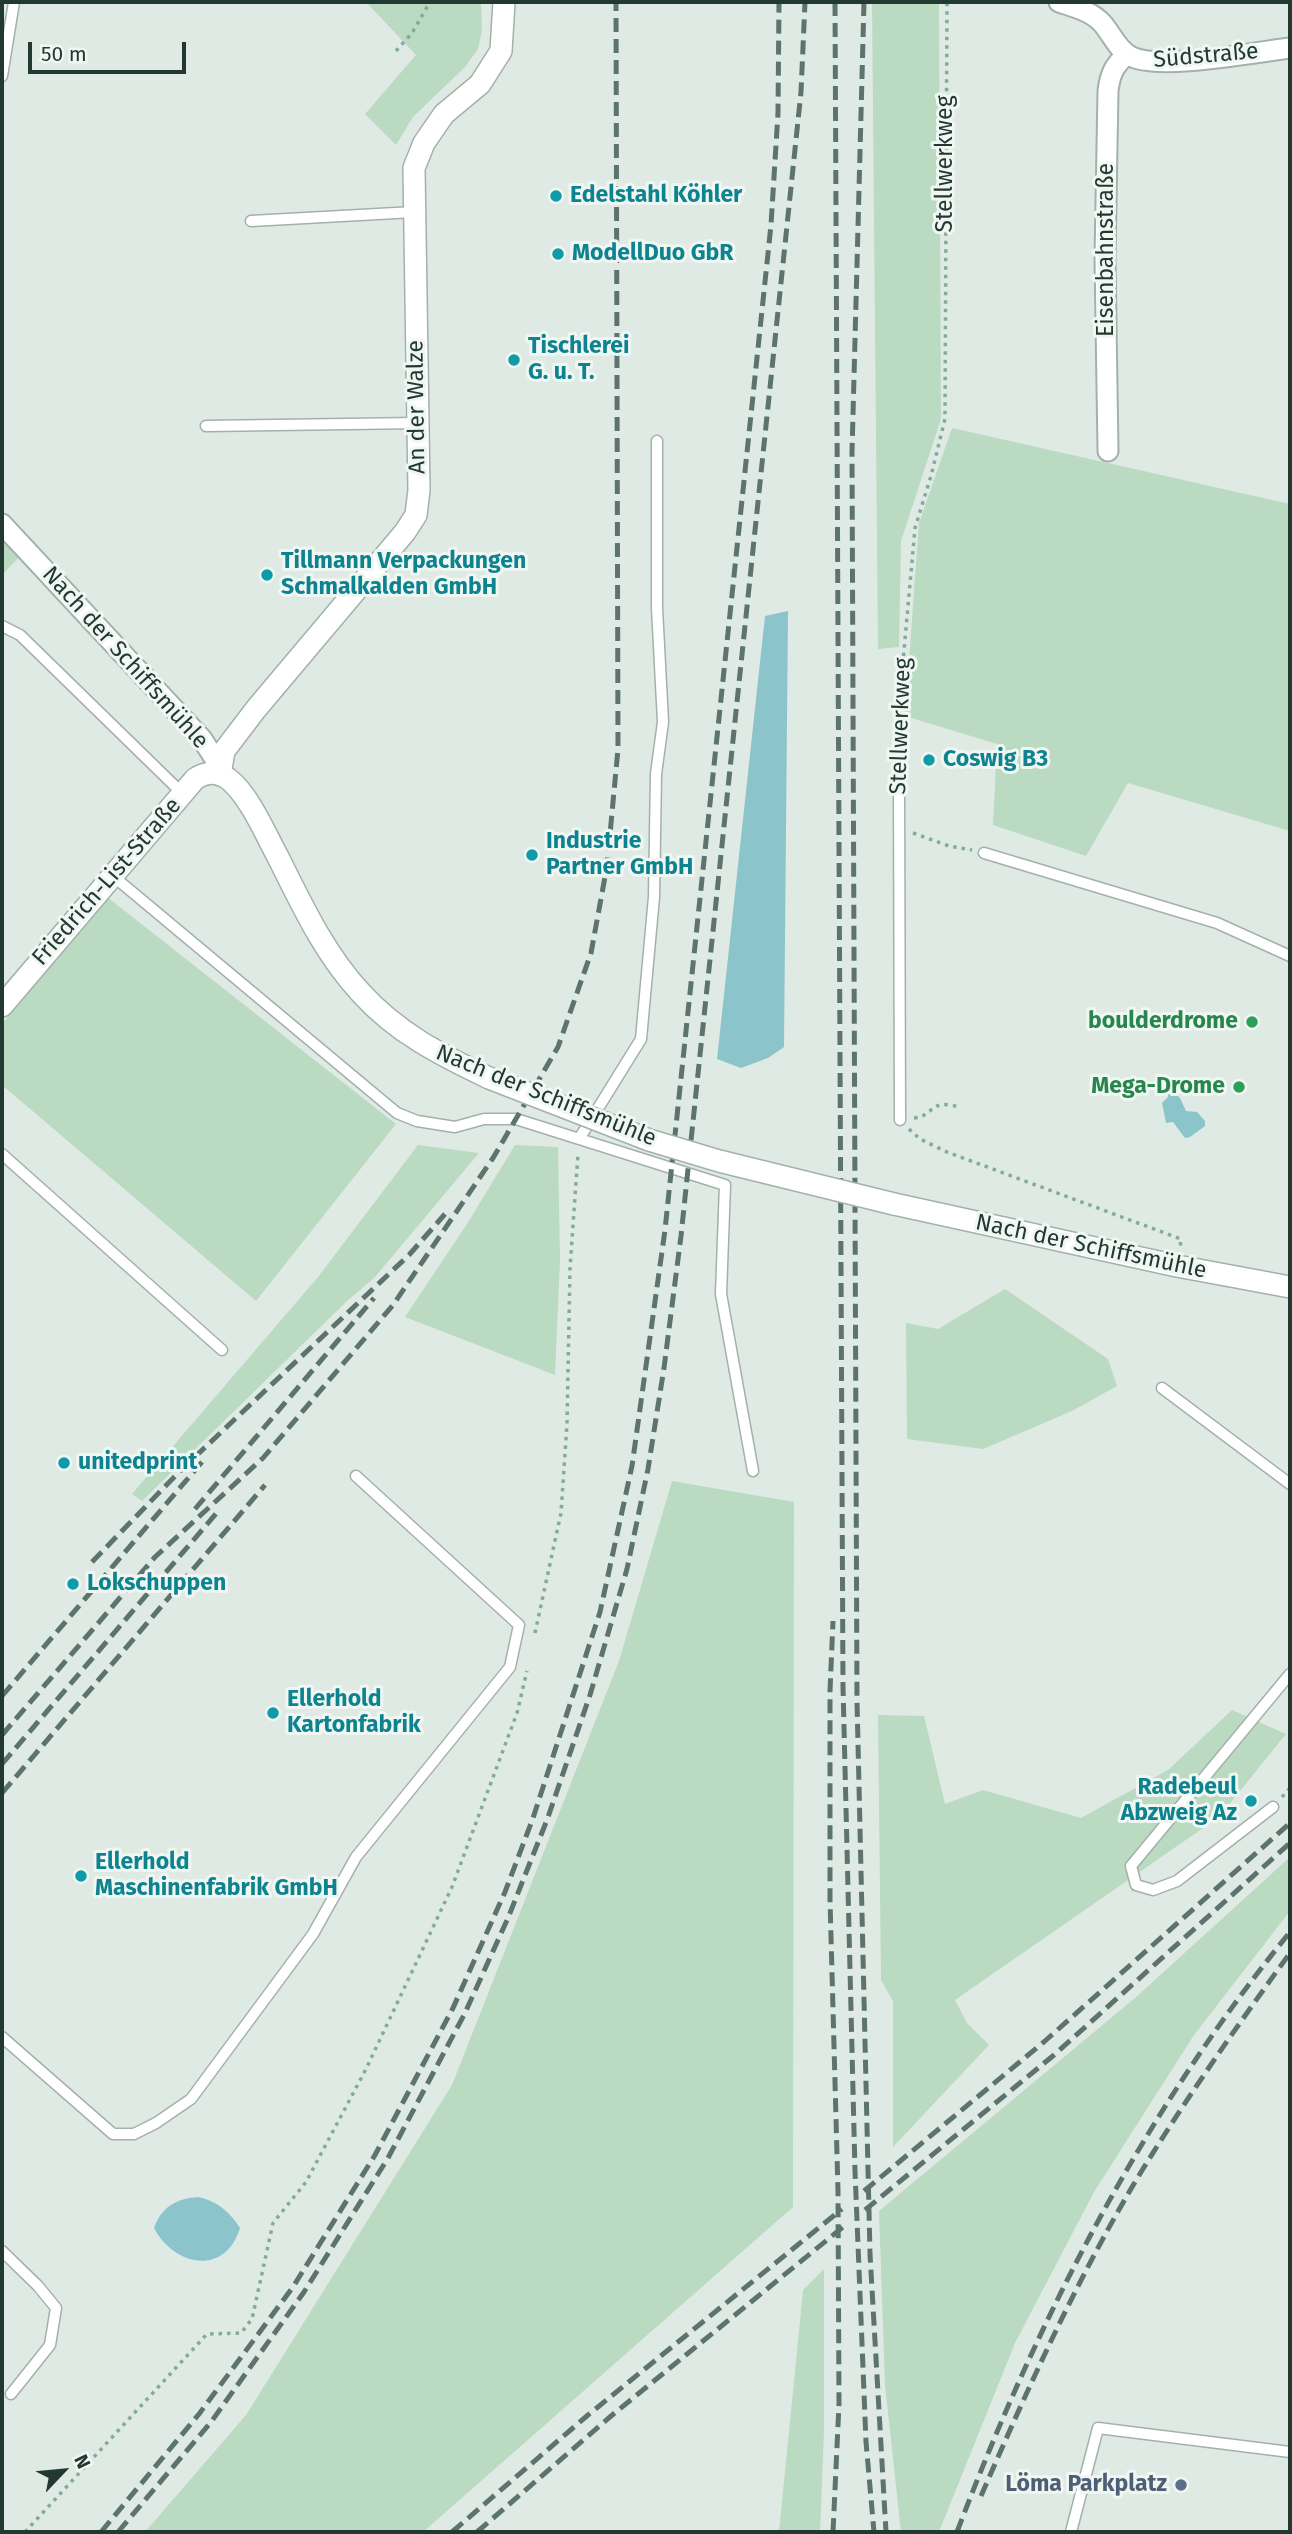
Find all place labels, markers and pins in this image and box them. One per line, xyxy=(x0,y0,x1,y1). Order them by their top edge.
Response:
place label: Edelstahl Köhler xyxy=(570,182,742,210)
marker: Edelstahl Köhler xyxy=(548,188,564,204)
place label: ModellDuo GbR xyxy=(572,240,733,268)
marker: ModellDuo GbR xyxy=(550,246,566,262)
place label: Tischlerei G. u. T. xyxy=(528,333,629,387)
marker: Tischlerei G. u. T. xyxy=(506,352,522,368)
place label: Tillmann Verpackungen Schmalkalden GmbH xyxy=(281,548,526,602)
marker: Tillmann Verpackungen Schmalkalden GmbH xyxy=(259,567,275,583)
place label: Coswig B3 xyxy=(943,746,1048,774)
marker: Coswig B3 xyxy=(921,752,937,768)
place label: Industrie Partner GmbH xyxy=(546,828,693,882)
marker: Industrie Partner GmbH xyxy=(524,847,540,863)
place label: boulderdrome xyxy=(1088,1008,1238,1036)
marker: boulderdrome xyxy=(1244,1014,1260,1030)
place label: Mega-Drome xyxy=(1091,1073,1225,1101)
marker: Mega-Drome xyxy=(1231,1079,1247,1095)
place label: unitedprint xyxy=(78,1449,197,1477)
marker: unitedprint xyxy=(56,1455,72,1471)
place label: Lokschuppen xyxy=(87,1570,226,1598)
marker: Lokschuppen xyxy=(65,1576,81,1592)
place label: Ellerhold Kartonfabrik xyxy=(287,1686,421,1740)
marker: Ellerhold Kartonfabrik xyxy=(265,1705,281,1721)
place label: Radebeul Abzweig Az xyxy=(1121,1774,1237,1828)
marker: Radebeul Abzweig Az xyxy=(1243,1793,1259,1809)
place label: Ellerhold Maschinenfabrik GmbH xyxy=(95,1849,338,1903)
marker: Ellerhold Maschinenfabrik GmbH xyxy=(73,1868,89,1884)
place label: Löma Parkplatz xyxy=(1005,2471,1167,2499)
marker: Löma Parkplatz xyxy=(1173,2477,1189,2493)

